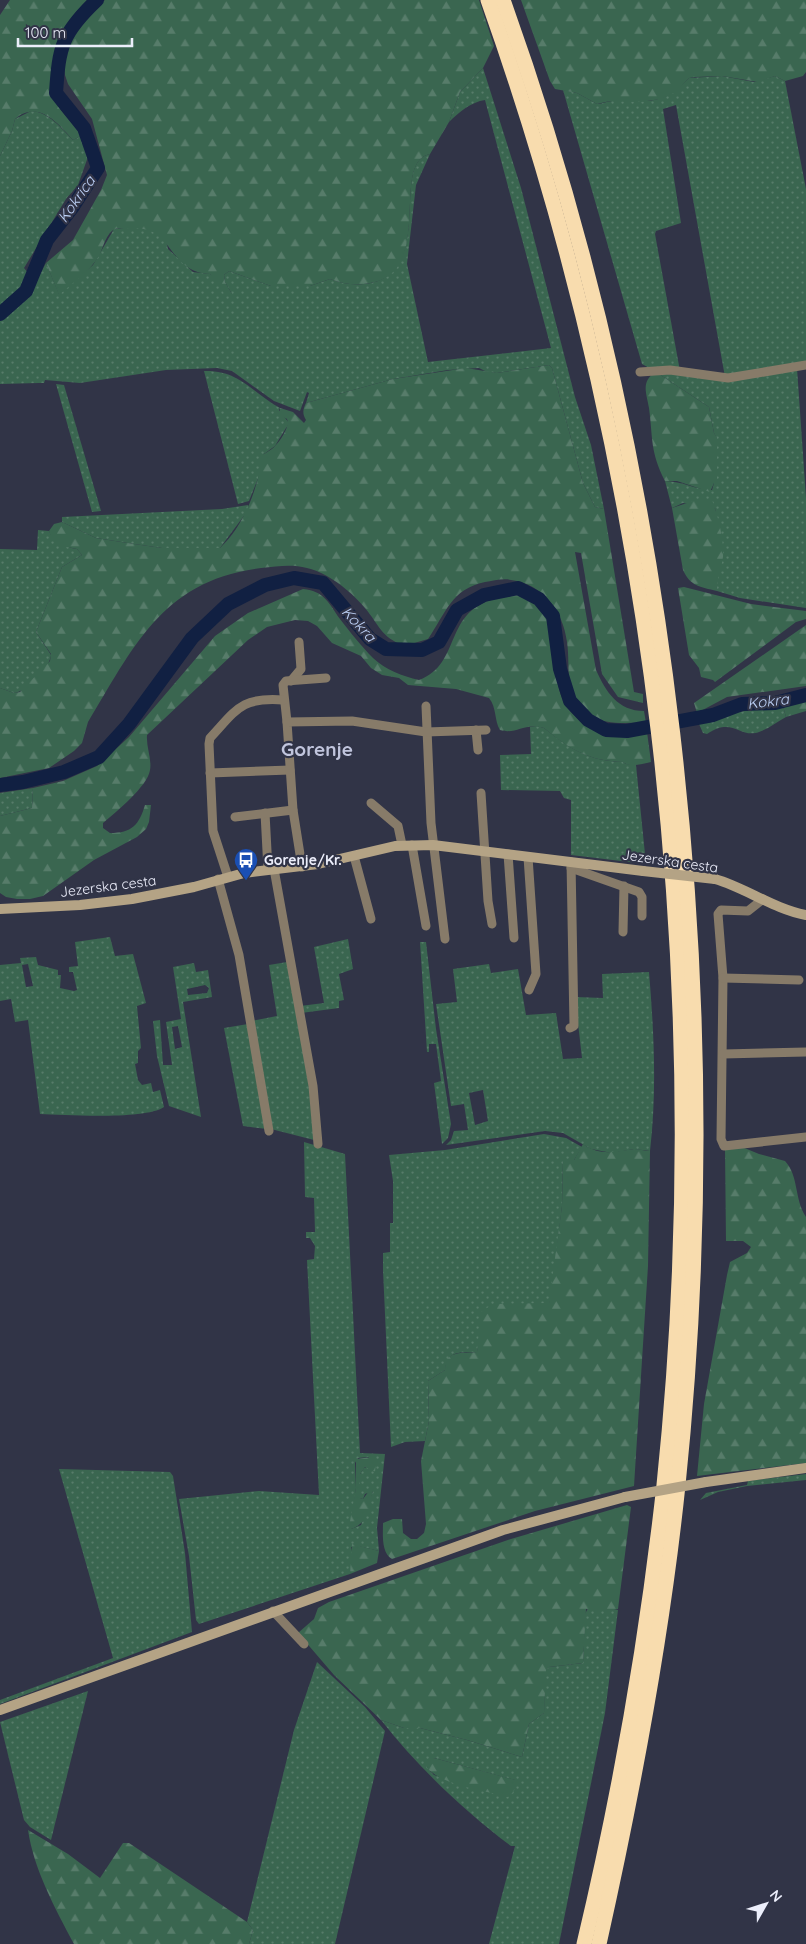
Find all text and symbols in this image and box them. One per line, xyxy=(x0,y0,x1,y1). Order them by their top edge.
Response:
scale bar xyxy=(18,15,131,47)
text: 100 m xyxy=(25,23,66,42)
water label: Kokrica xyxy=(53,171,99,226)
water label: Kokra xyxy=(338,602,381,646)
water label: Kokra xyxy=(746,689,791,713)
district label: Gorenje xyxy=(281,737,353,761)
street label: Jezerska cesta xyxy=(621,845,719,877)
bus stop icon: Gorenje/Kr. xyxy=(233,847,259,881)
place label: Gorenje/Kr. xyxy=(264,851,342,869)
street label: Jezerska cesta xyxy=(59,871,157,901)
north arrow xyxy=(741,1879,791,1929)
text: N xyxy=(766,1886,786,1905)

